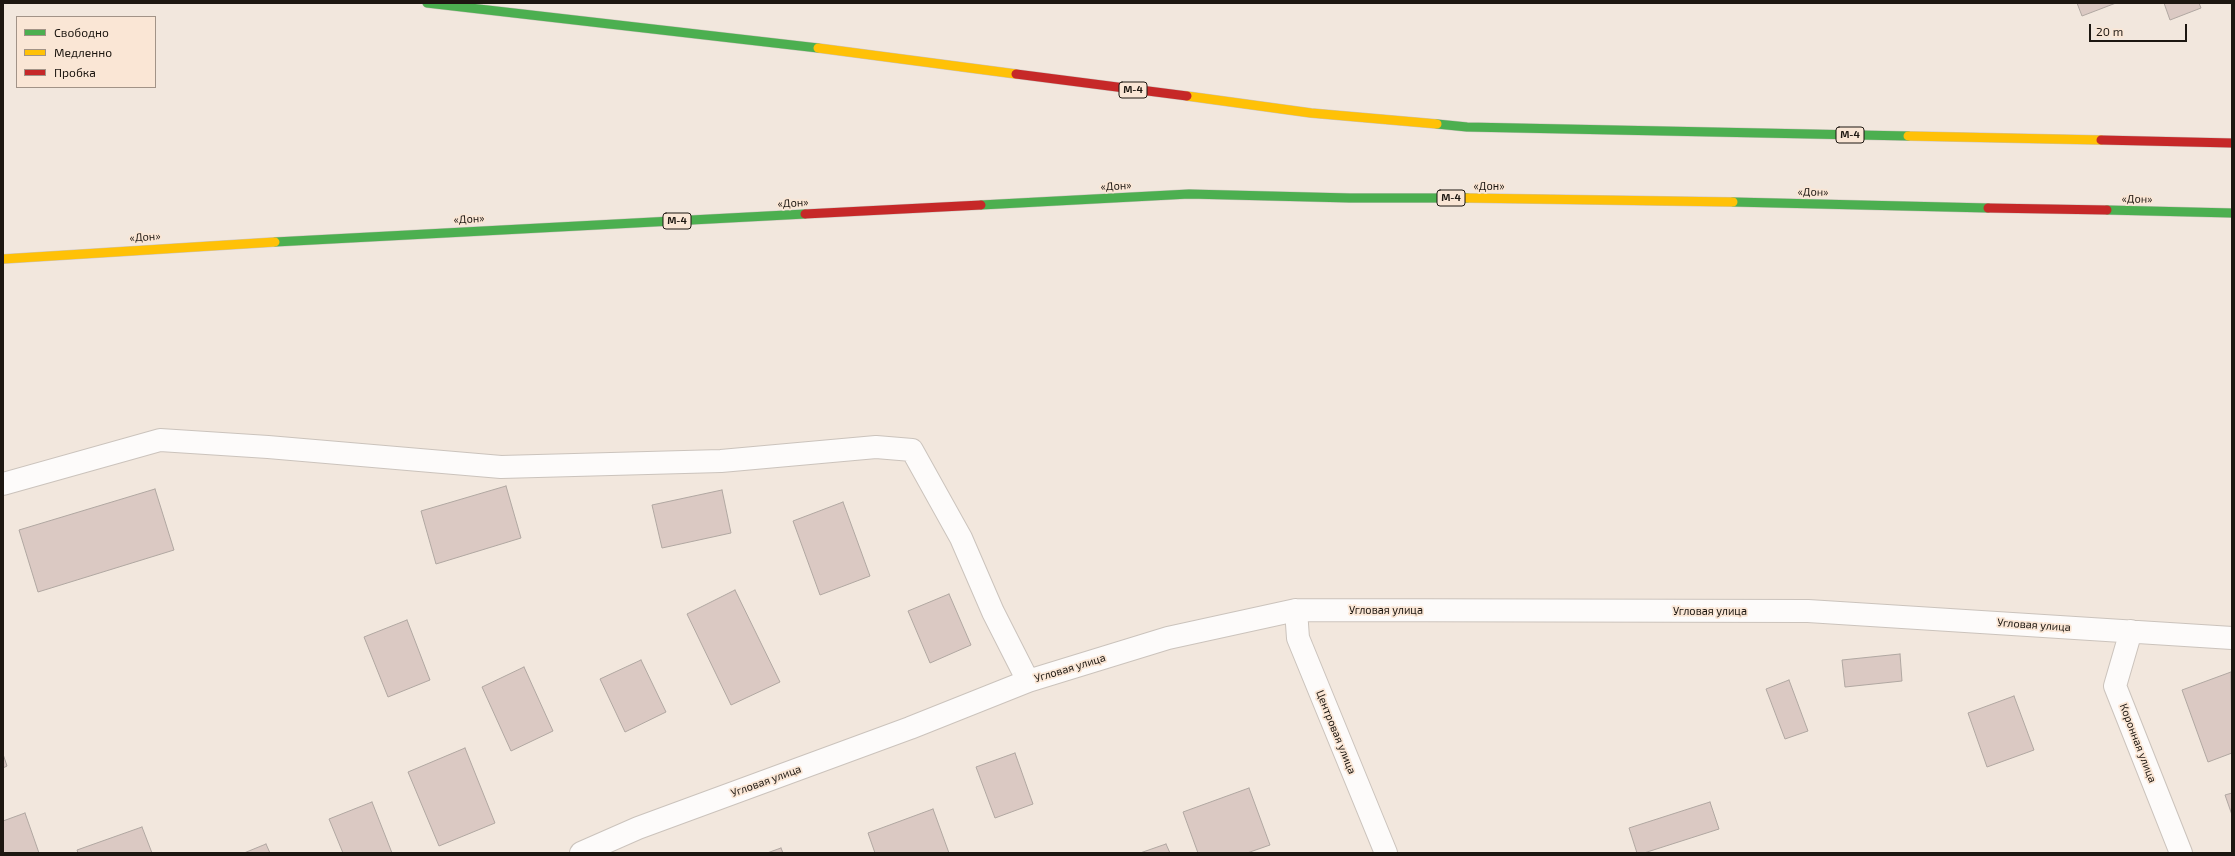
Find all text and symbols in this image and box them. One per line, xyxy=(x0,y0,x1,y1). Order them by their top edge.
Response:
legend xyxy=(16,16,156,88)
scale bar xyxy=(2091,16,2189,42)
text: 20 m xyxy=(2096,24,2123,38)
text: Свободно xyxy=(54,25,109,39)
text: Медленно xyxy=(54,45,112,59)
text: Пробка xyxy=(54,65,96,79)
road number: М-4 xyxy=(1119,82,1147,98)
road number: М-4 xyxy=(1836,127,1864,143)
street label: «Дон» xyxy=(1100,179,1132,193)
street label: «Дон» xyxy=(1474,179,1504,193)
street label: «Дон» xyxy=(1797,185,1829,199)
road number: М-4 xyxy=(1437,190,1465,206)
street label: «Дон» xyxy=(2121,192,2153,206)
street label: «Дон» xyxy=(777,196,809,210)
street label: «Дон» xyxy=(453,212,485,226)
road number: М-4 xyxy=(663,213,691,229)
street label: «Дон» xyxy=(129,229,161,245)
street label: Угловая улица xyxy=(1349,603,1423,617)
street label: Угловая улица xyxy=(1673,604,1747,618)
street label: Угловая улица xyxy=(1997,616,2071,634)
street label: Угловая улица xyxy=(1033,651,1107,685)
street label: Центровая улица xyxy=(1313,688,1359,776)
street label: Коронная улица xyxy=(2117,702,2159,784)
street label: Угловая улица xyxy=(729,762,803,800)

